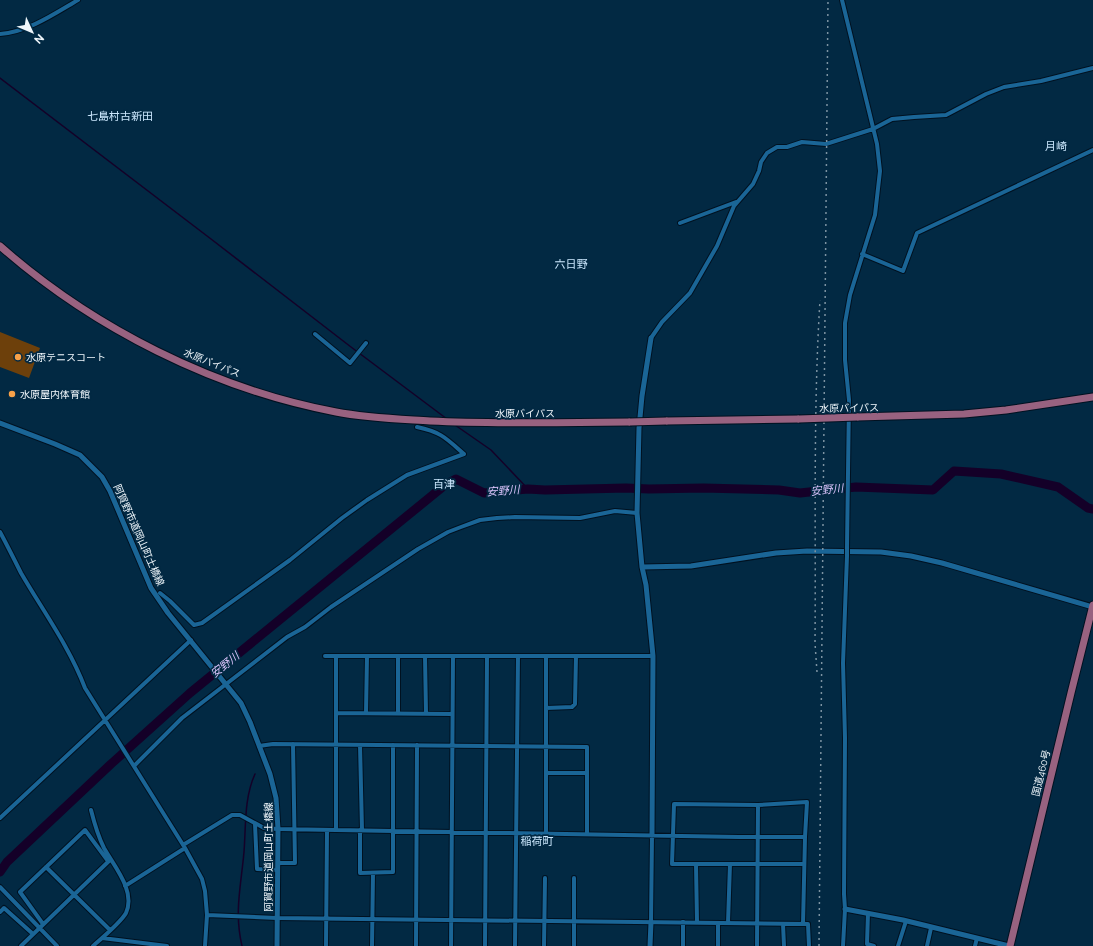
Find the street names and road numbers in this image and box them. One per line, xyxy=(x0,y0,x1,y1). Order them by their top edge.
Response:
street label: 水原バイパス xyxy=(182,347,242,379)
street label: 水原バイパス xyxy=(819,402,879,414)
street label: 水原バイパス xyxy=(495,408,555,419)
street label: 阿賀野市道岡山町土橋線 xyxy=(112,483,166,587)
street label: 国道460号 xyxy=(1030,749,1052,797)
street label: 阿賀野市道岡山町土橋線 xyxy=(263,802,274,912)

